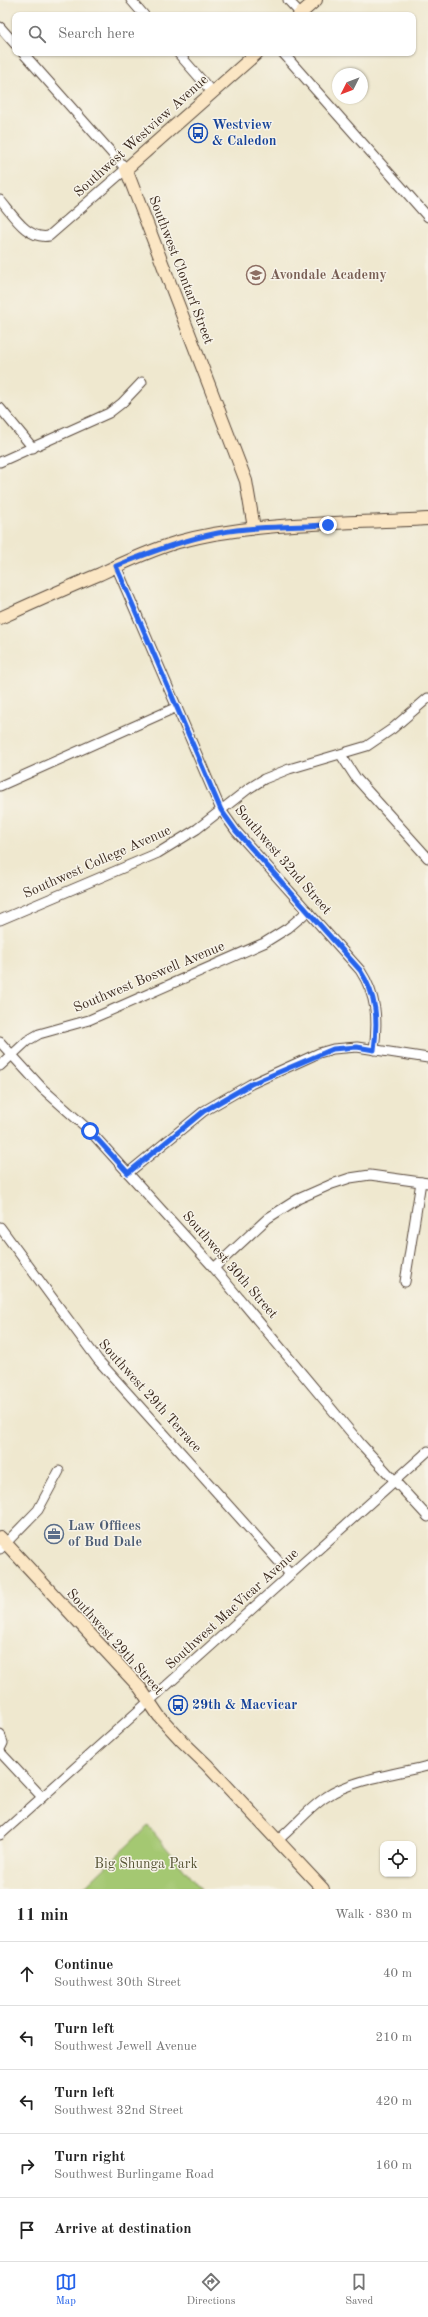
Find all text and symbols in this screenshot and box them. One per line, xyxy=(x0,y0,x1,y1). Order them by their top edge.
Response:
search box xyxy=(12,12,416,56)
icon: search xyxy=(26,23,48,45)
text: Search here xyxy=(58,27,135,42)
north arrow xyxy=(332,68,368,104)
street label: Southwest Westview Avenue xyxy=(71,72,211,200)
place label: Westview & Caledon xyxy=(212,118,277,148)
bus stop icon: Westview & Caledon xyxy=(187,122,209,144)
street label: Southwest Clontarf Street xyxy=(146,194,216,346)
school or university icon: Avondale Academy xyxy=(245,264,267,286)
place label: Avondale Academy xyxy=(270,268,387,282)
route end xyxy=(319,516,337,534)
street label: Southwest 32nd Street xyxy=(232,803,334,917)
street label: Southwest College Avenue xyxy=(21,823,173,901)
street label: Southwest Boswell Avenue xyxy=(72,939,226,1015)
route start xyxy=(81,1122,99,1140)
street label: Southwest 30th Street xyxy=(180,1209,280,1321)
street label: Southwest 29th Terrace xyxy=(96,1337,204,1455)
place label: Law Offices of Bud Dale xyxy=(68,1519,142,1549)
office icon: Law Offices of Bud Dale xyxy=(43,1523,65,1545)
street label: Southwest MacVicar Avenue xyxy=(163,1546,301,1672)
street label: Southwest 29th Street xyxy=(64,1586,166,1698)
bus stop icon: 29th & Macvicar xyxy=(167,1694,189,1716)
place label: 29th & Macvicar xyxy=(192,1698,297,1712)
map controls xyxy=(380,1841,416,1877)
button: locate xyxy=(380,1841,416,1877)
park label: Big Shunga Park xyxy=(94,1857,198,1871)
text: 11 min xyxy=(16,1907,69,1924)
text: Walk · 830 m xyxy=(335,1908,412,1921)
text: Continue xyxy=(54,1958,113,1973)
icon: ahead xyxy=(16,1963,38,1985)
text: 40 m xyxy=(383,1967,412,1980)
text: Southwest 30th Street xyxy=(54,1976,181,1989)
text: Turn left xyxy=(54,2022,114,2037)
icon: left xyxy=(16,2027,38,2049)
text: 210 m xyxy=(375,2031,412,2044)
text: Southwest Jewell Avenue xyxy=(54,2040,197,2053)
text: Turn left xyxy=(54,2086,114,2101)
icon: left xyxy=(16,2091,38,2113)
text: 420 m xyxy=(375,2095,412,2108)
text: Southwest 32nd Street xyxy=(54,2104,183,2117)
text: Turn right xyxy=(54,2150,125,2165)
icon: right xyxy=(16,2155,38,2177)
text: 160 m xyxy=(375,2159,412,2172)
text: Southwest Burlingame Road xyxy=(54,2168,214,2181)
icon: arrive xyxy=(16,2219,38,2241)
text: Arrive at destination xyxy=(54,2222,192,2237)
tab: Map xyxy=(55,2271,77,2309)
tab: Directions xyxy=(187,2271,235,2309)
tab: Saved xyxy=(345,2271,373,2309)

